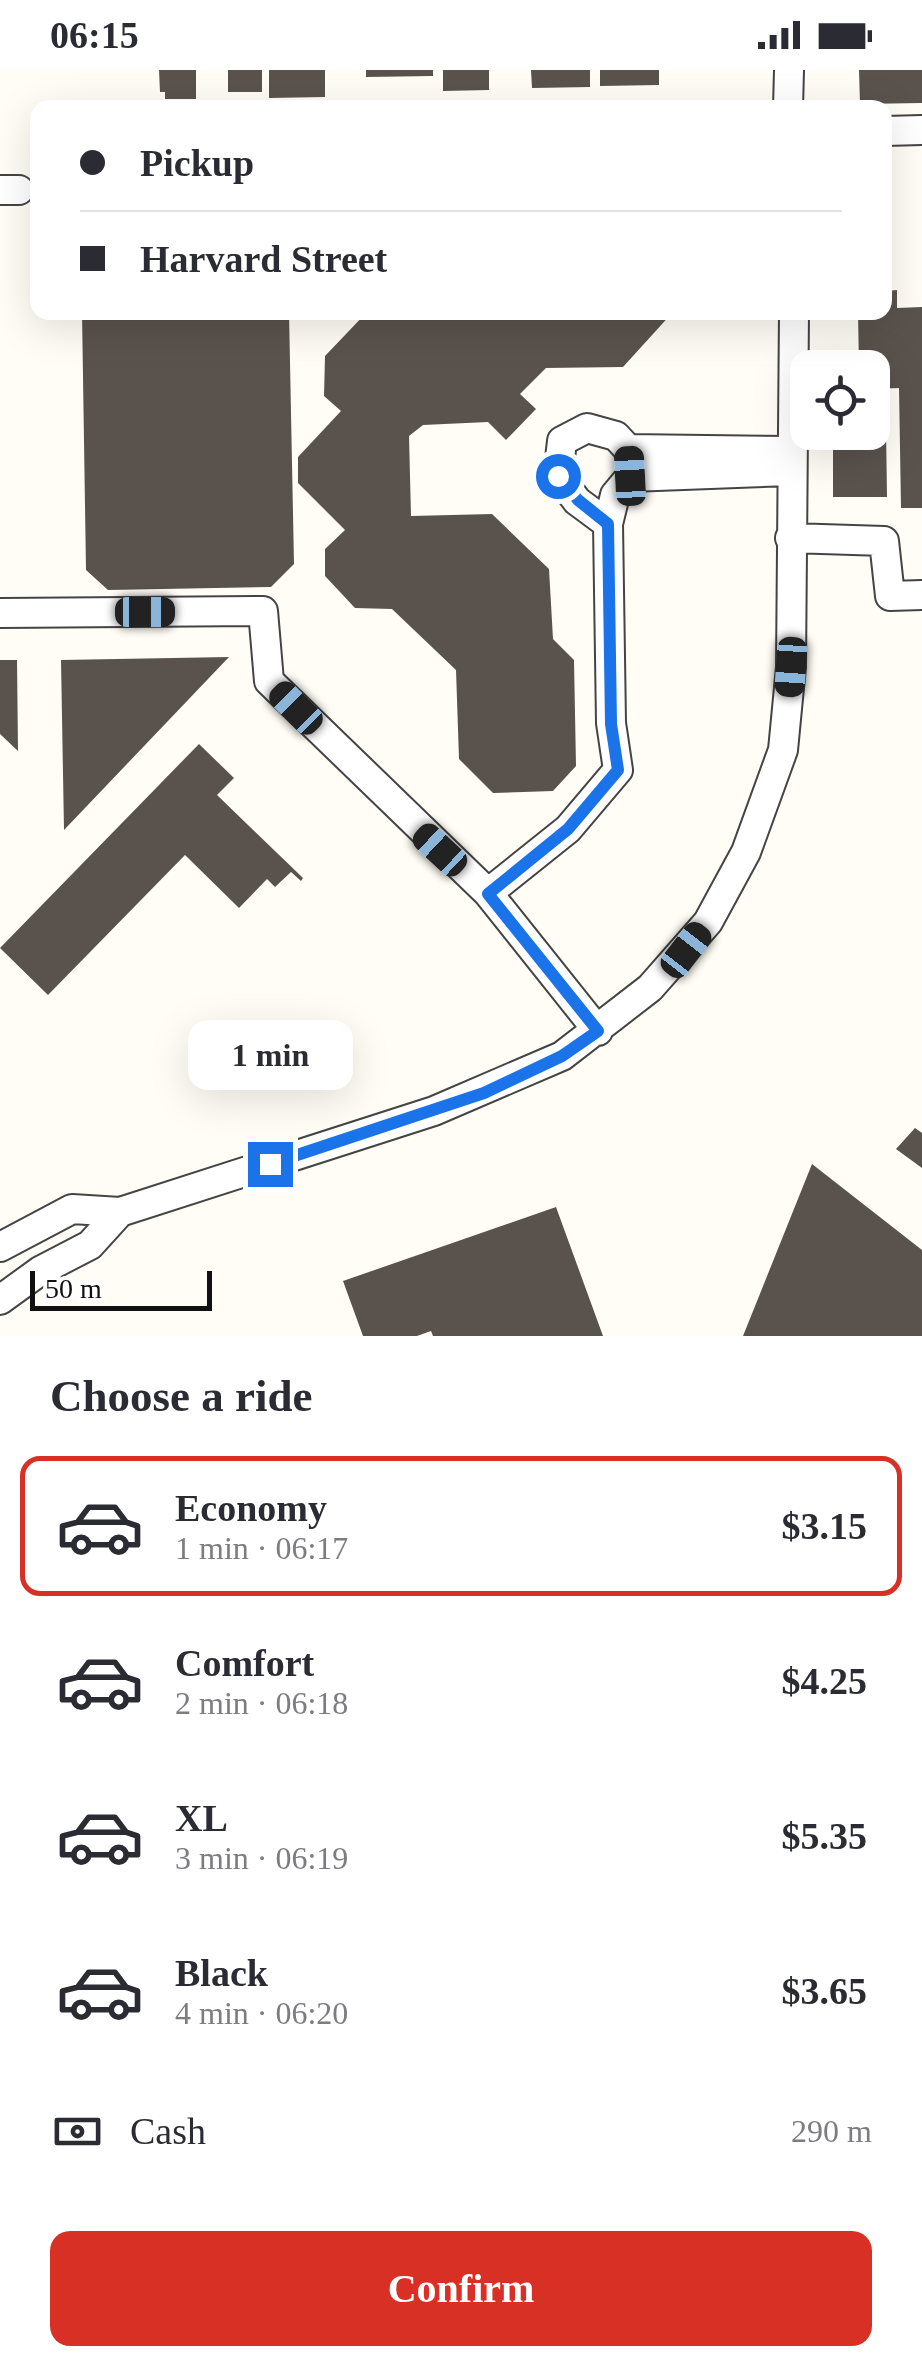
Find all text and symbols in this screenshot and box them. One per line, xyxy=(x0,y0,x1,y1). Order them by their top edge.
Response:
text: 06:15 xyxy=(50,14,139,56)
text: Pickup xyxy=(140,142,254,184)
text: Harvard Street xyxy=(140,238,387,280)
map controls xyxy=(790,350,890,450)
button: locate xyxy=(790,350,890,450)
car xyxy=(613,445,647,507)
route start xyxy=(536,454,581,499)
car xyxy=(115,597,175,627)
car xyxy=(774,636,808,698)
car xyxy=(264,676,328,740)
car xyxy=(408,819,472,881)
car xyxy=(656,917,716,983)
callout: 1 min xyxy=(188,1019,352,1089)
text: 1 min xyxy=(232,1037,309,1073)
route end xyxy=(248,1142,293,1187)
scale bar xyxy=(30,1266,212,1310)
text: 50 m xyxy=(45,1273,102,1304)
text: Choose a ride xyxy=(50,1371,313,1421)
icon: car xyxy=(55,1481,145,1571)
text: Economy xyxy=(175,1487,327,1529)
text: $3.15 xyxy=(782,1505,867,1547)
text: 1 min · 06:17 xyxy=(175,1530,348,1566)
icon: car xyxy=(55,1636,145,1726)
text: Comfort xyxy=(175,1642,314,1684)
text: $4.25 xyxy=(782,1660,867,1702)
text: 2 min · 06:18 xyxy=(175,1685,348,1721)
icon: car xyxy=(55,1791,145,1881)
text: XL xyxy=(175,1797,228,1839)
text: $5.35 xyxy=(782,1815,867,1857)
text: 3 min · 06:19 xyxy=(175,1840,348,1876)
icon: car xyxy=(55,1946,145,2036)
text: Black xyxy=(175,1952,268,1994)
text: $3.65 xyxy=(782,1970,867,2012)
text: 4 min · 06:20 xyxy=(175,1995,348,2031)
icon: cash xyxy=(50,2104,105,2159)
text: Cash xyxy=(130,2110,206,2152)
text: 290 m xyxy=(791,2113,872,2149)
button: Confirm xyxy=(50,2231,872,2346)

